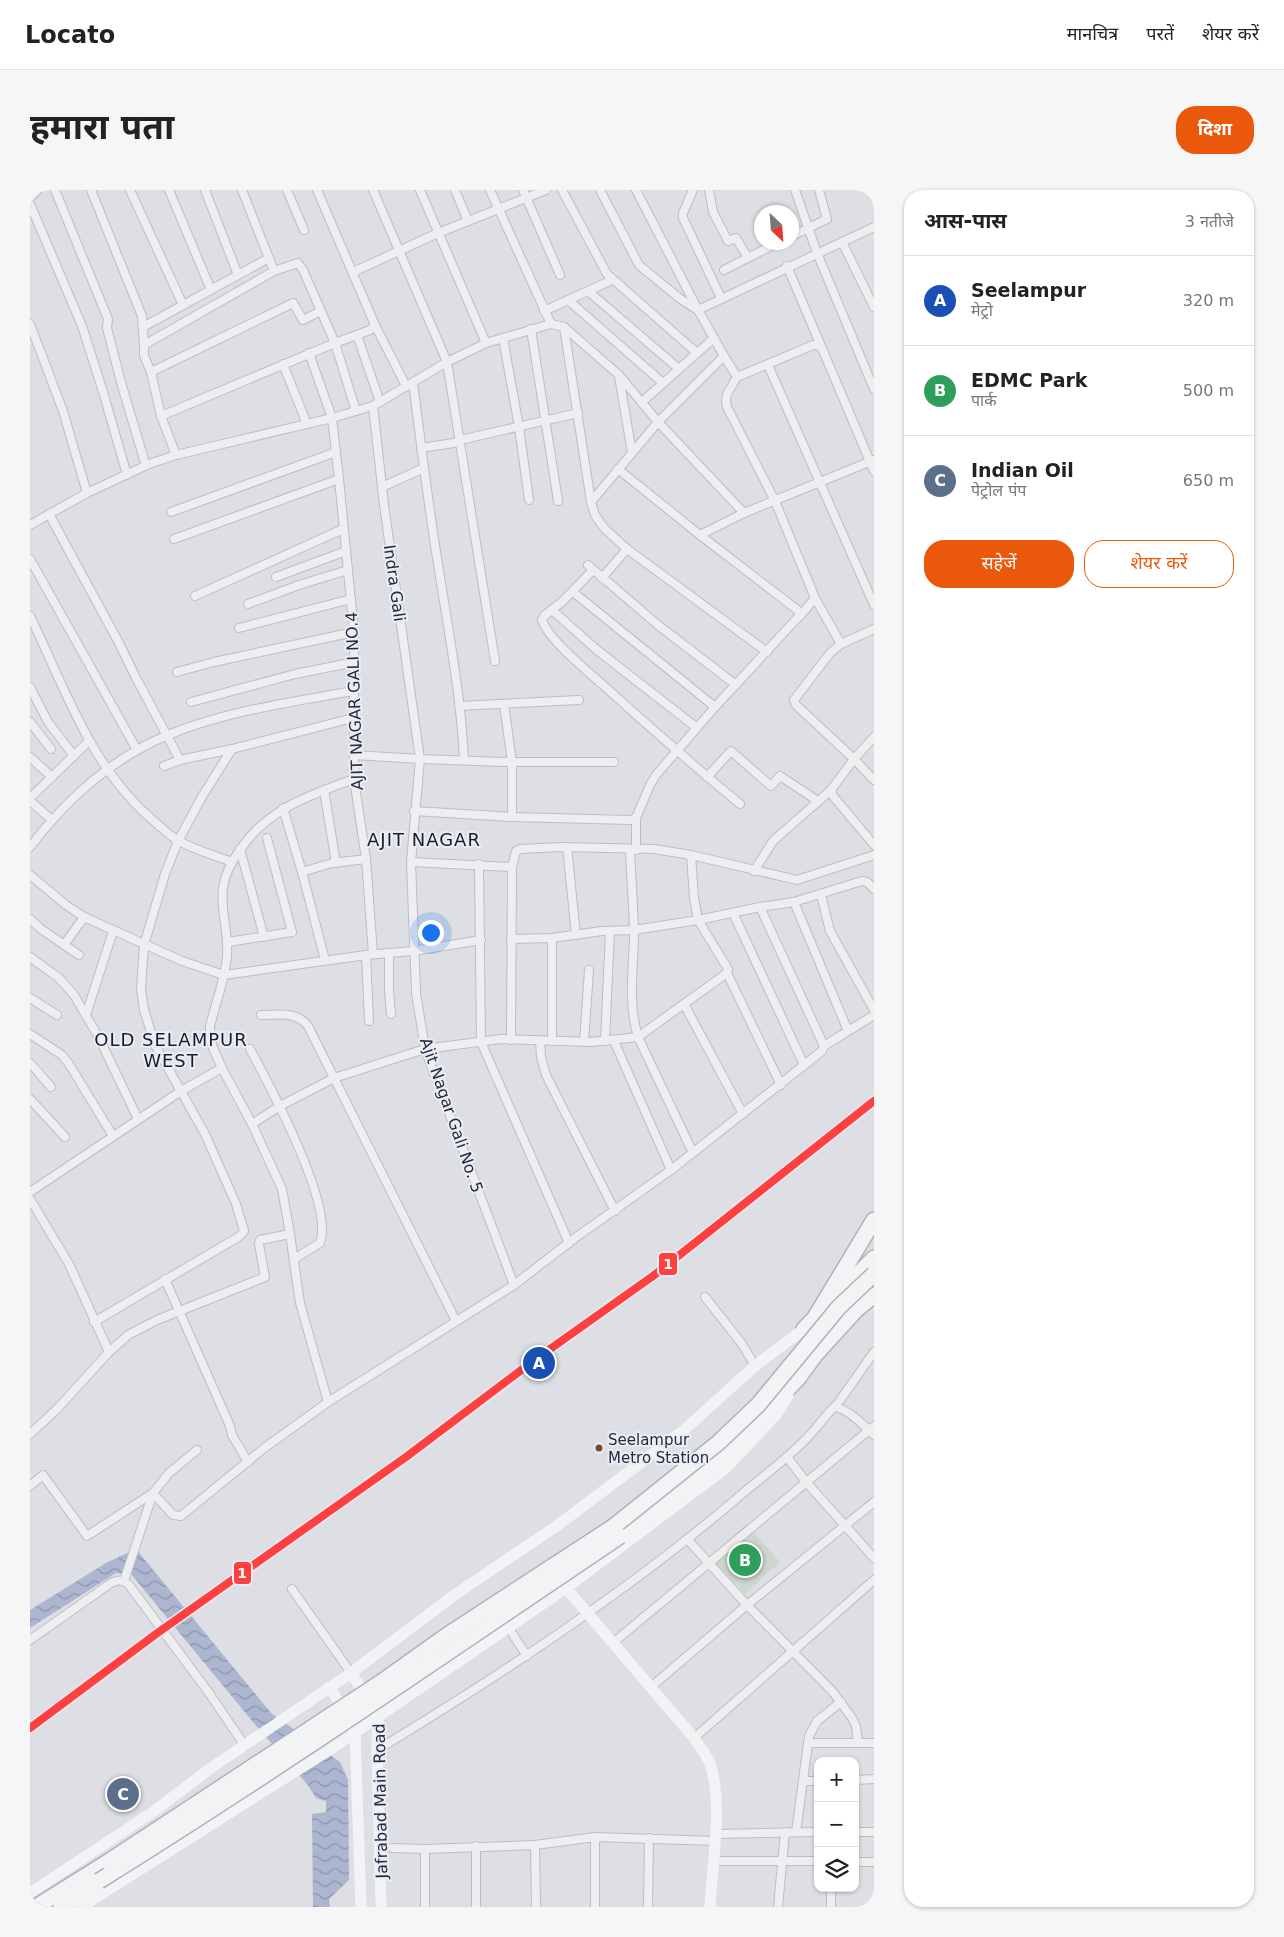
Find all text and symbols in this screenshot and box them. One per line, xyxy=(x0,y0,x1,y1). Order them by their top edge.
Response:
text: Locato xyxy=(25,21,115,49)
text: मानचित्र xyxy=(1067,23,1118,44)
text: परतें xyxy=(1146,23,1174,44)
text: शेयर करें xyxy=(1202,23,1259,44)
button: दिशा xyxy=(1176,106,1254,154)
text: हमारा पता xyxy=(30,107,174,147)
north arrow xyxy=(754,205,799,250)
text: आस-पास xyxy=(924,209,1007,233)
text: 3 नतीजे xyxy=(1185,212,1234,231)
text: Seelampur xyxy=(971,279,1086,301)
text: A xyxy=(934,291,946,310)
text: 320 m xyxy=(1183,291,1234,310)
text: मेट्रो xyxy=(971,301,993,320)
text: EDMC Park xyxy=(971,369,1087,391)
text: B xyxy=(934,381,946,400)
text: 500 m xyxy=(1183,381,1234,400)
text: पार्क xyxy=(971,391,997,410)
text: Indian Oil xyxy=(971,459,1074,481)
text: C xyxy=(934,471,946,490)
text: 650 m xyxy=(1183,471,1234,490)
text: पेट्रोल पंप xyxy=(971,481,1026,500)
button: सहेजें xyxy=(924,540,1074,588)
button: शेयर करें xyxy=(1084,540,1234,588)
street label: Indra Gali xyxy=(380,543,409,623)
street label: AJIT NAGAR GALI NO.4 xyxy=(342,611,367,791)
district label: AJIT NAGAR xyxy=(367,829,481,850)
your location xyxy=(418,920,444,946)
district label: OLD SELAMPUR WEST xyxy=(94,1029,248,1071)
street label: Ajit Nagar Gali No. 5 xyxy=(416,1035,487,1195)
line badge: 1 xyxy=(658,1252,678,1276)
text: 1 xyxy=(663,1256,673,1272)
pin: A xyxy=(523,1344,555,1382)
place label: Seelampur Metro Station xyxy=(608,1431,709,1467)
marker: Seelampur Metro Station xyxy=(594,1443,604,1453)
pin: B xyxy=(729,1541,761,1579)
line badge: 1 xyxy=(233,1561,252,1585)
text: 1 xyxy=(237,1565,247,1581)
street label: Jafrabad Main Road xyxy=(370,1723,391,1880)
map controls xyxy=(814,1757,859,1892)
button: + xyxy=(814,1757,859,1802)
pin: C xyxy=(107,1775,139,1813)
button: − xyxy=(814,1802,859,1847)
button: layers xyxy=(814,1847,859,1892)

